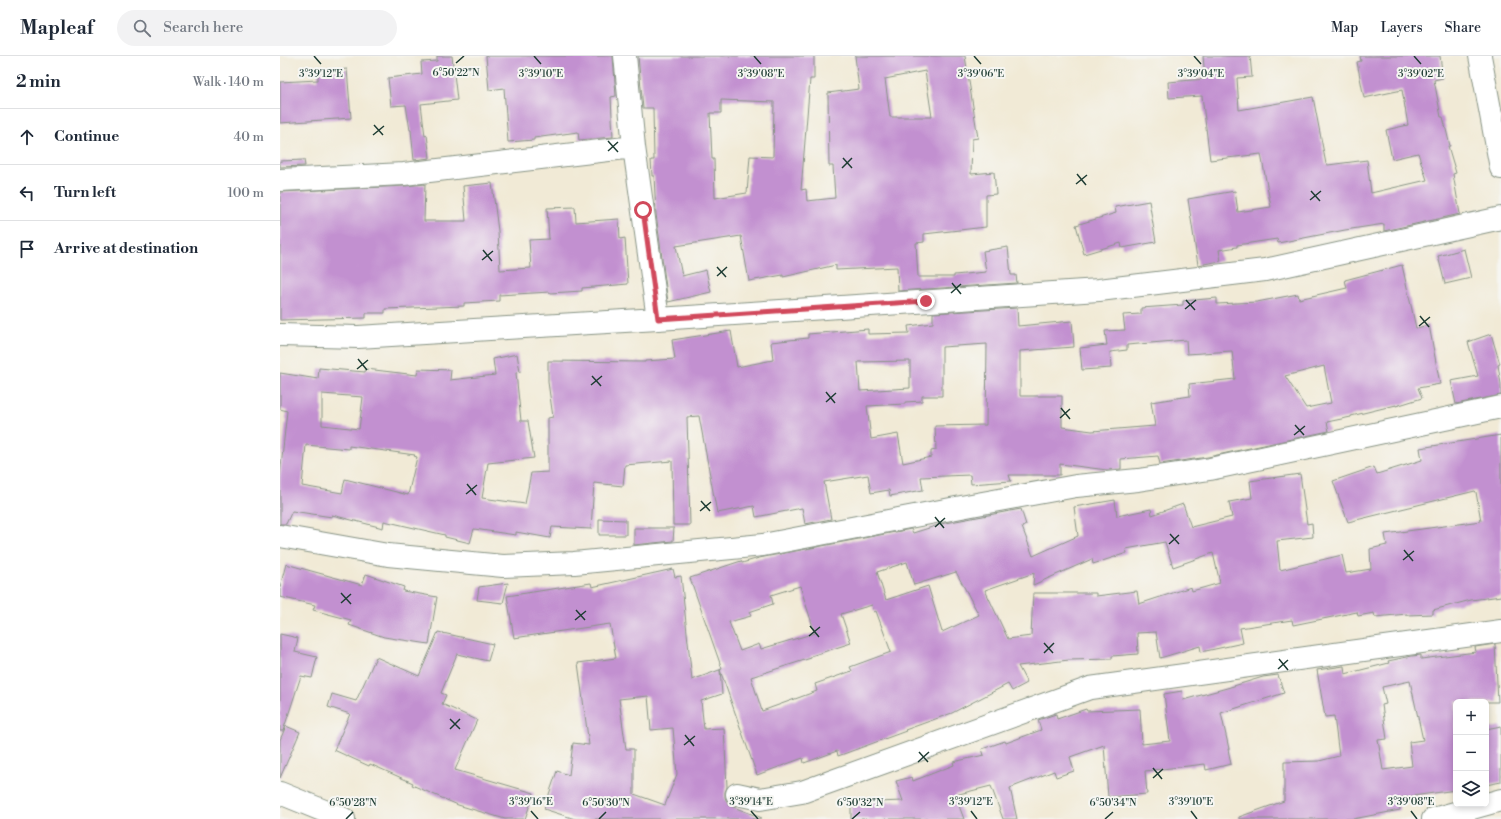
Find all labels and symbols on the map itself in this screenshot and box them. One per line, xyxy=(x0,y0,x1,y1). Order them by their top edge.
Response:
text: 6°50'22"N xyxy=(433,67,480,79)
text: 3°39'12"E xyxy=(299,68,343,80)
text: 3°39'10"E xyxy=(519,68,563,80)
text: 3°39'08"E xyxy=(738,68,784,80)
text: 3°39'06"E xyxy=(958,68,1004,80)
text: 3°39'04"E xyxy=(1178,68,1224,80)
text: 3°39'02"E xyxy=(1398,68,1444,80)
route start xyxy=(634,201,652,219)
route end xyxy=(917,292,935,310)
text: 3°39'16"E xyxy=(509,796,553,808)
text: 3°39'14"E xyxy=(729,796,773,808)
text: 3°39'12"E xyxy=(949,796,993,808)
text: 3°39'10"E xyxy=(1169,796,1213,808)
text: 3°39'08"E xyxy=(1388,796,1434,808)
text: 6°50'28"N xyxy=(329,797,377,809)
text: 6°50'30"N xyxy=(582,797,630,809)
text: 6°50'32"N xyxy=(837,797,884,809)
text: 6°50'34"N xyxy=(1089,797,1137,809)

